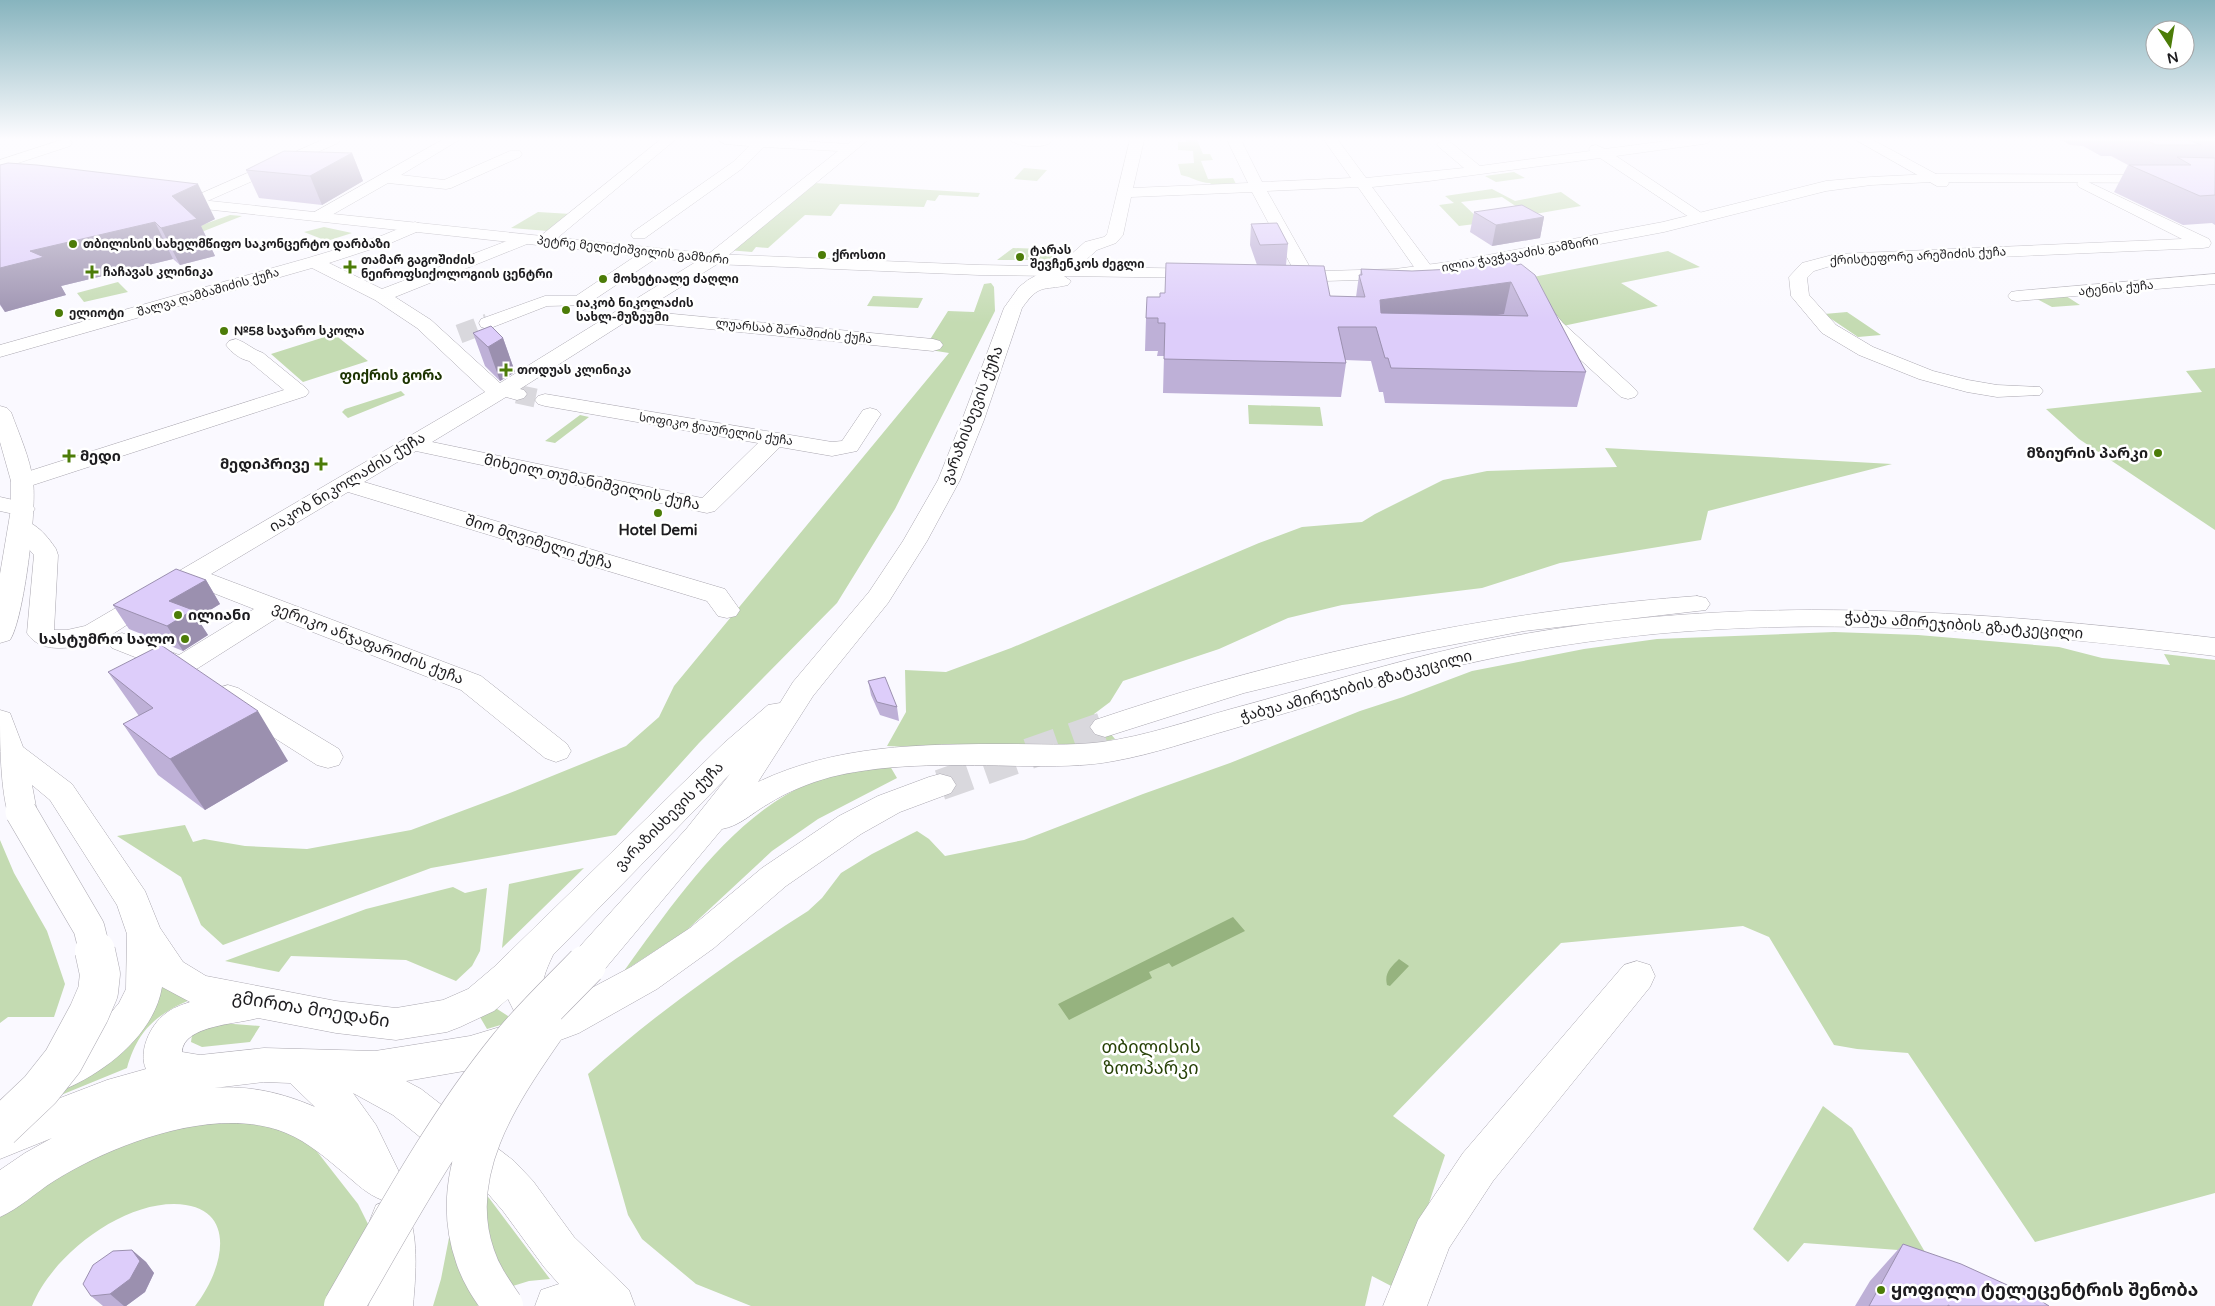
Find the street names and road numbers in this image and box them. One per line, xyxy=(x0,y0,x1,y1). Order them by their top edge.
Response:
street label: პეტრე მელიქიშვილის გამზირი xyxy=(536,233,730,268)
street label: ილია ჭავჭავაძის გამზირი xyxy=(1440,233,1600,276)
street label: ქრისტეფორე არეშიძის ქუჩა xyxy=(1829,244,2007,268)
street label: შალვა ღამბაშიძის ქუჩა xyxy=(135,265,281,320)
street label: ატენის ქუჩა xyxy=(2078,278,2154,298)
street label: ლუარსაბ შარაშიძის ქუჩა xyxy=(715,316,873,347)
street label: ვარაზისხევის ქუჩა xyxy=(937,343,1007,487)
street label: სოფიკო ჭიაურელის ქუჩა xyxy=(638,410,794,449)
street label: იაკობ ნიკოლაძის ქუჩა xyxy=(266,428,428,536)
street label: მიხეილ თუმანიშვილის ქუჩა xyxy=(482,450,702,514)
street label: შიო მღვიმელი ქუჩა xyxy=(463,511,615,573)
street label: ვერიკო ანჯაფარიძის ქუჩა xyxy=(270,598,466,688)
street label: ჭაბუა ამირეჯიბის გზატკეცილი xyxy=(1844,608,2084,642)
street label: ჭაბუა ამირეჯიბის გზატკეცილი xyxy=(1238,646,1474,726)
street label: ვარაზისხევის ქუჩა xyxy=(611,758,727,874)
street label: გმირთა მოედანი xyxy=(231,986,391,1032)

